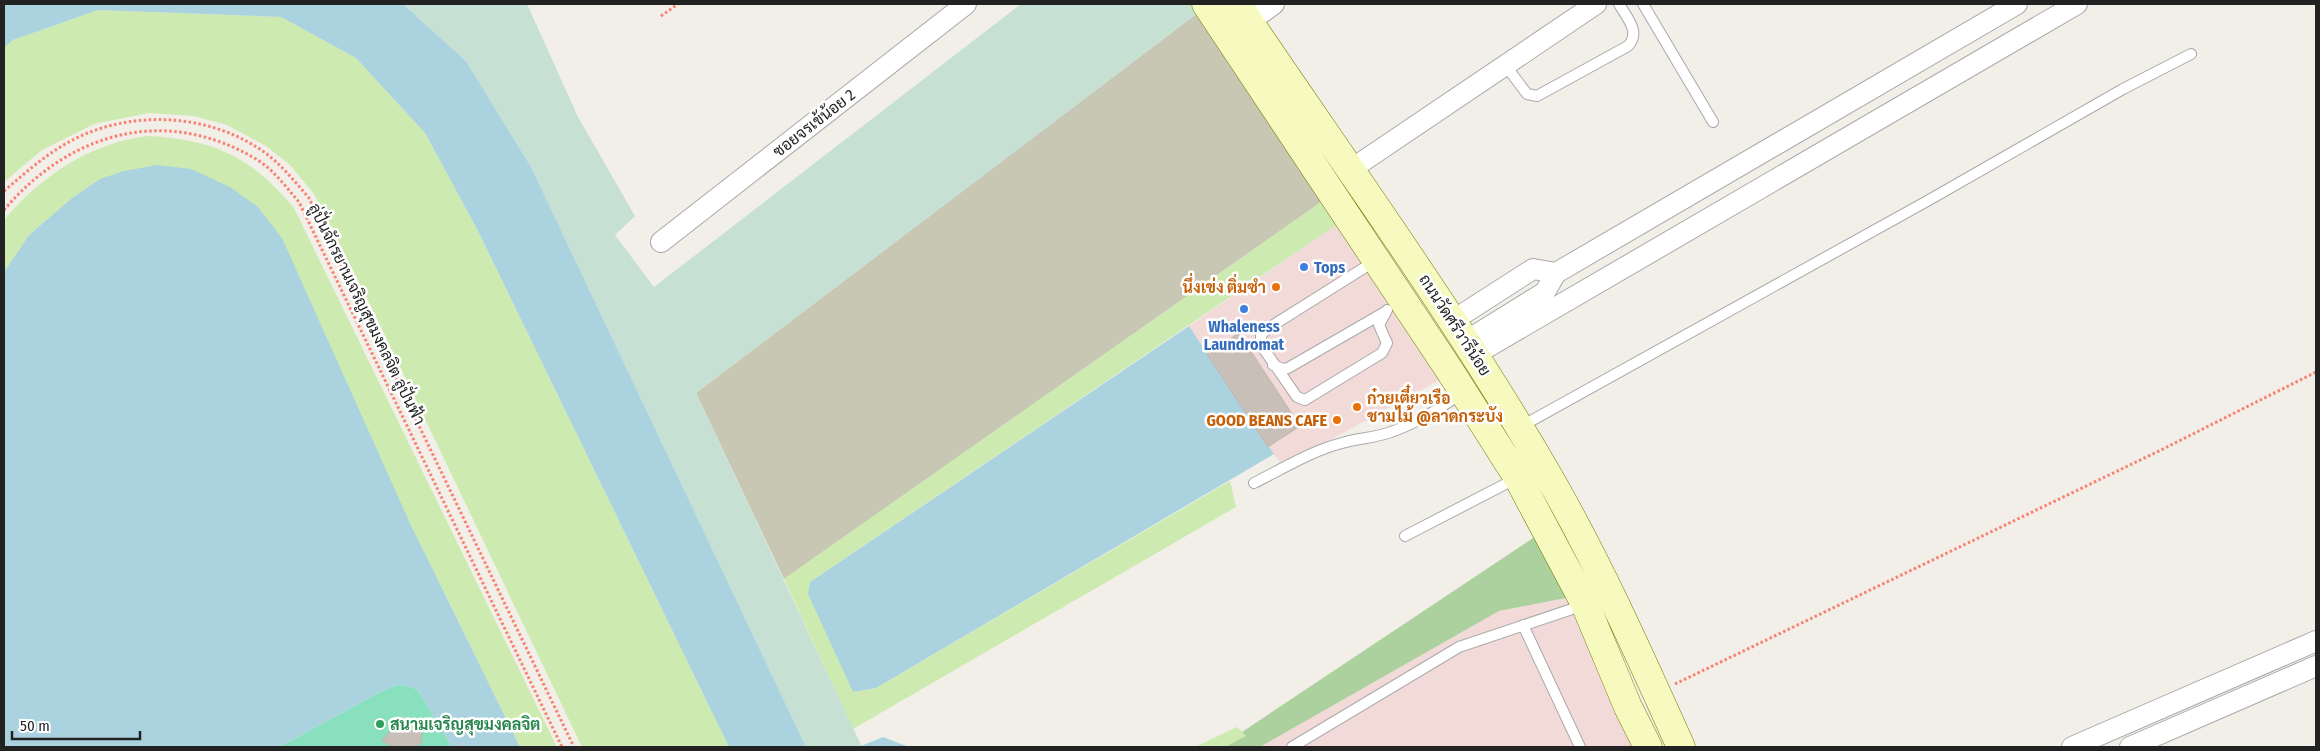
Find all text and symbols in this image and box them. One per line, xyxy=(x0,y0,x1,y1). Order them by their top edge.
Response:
street label: ซอยจรเข้น้อย 2 xyxy=(769,84,859,161)
street label: ลู่ปั่นจักรยานเจริญสุขมงคลจิต ลู่ปั่นฟ้า xyxy=(303,198,433,429)
place label: Tops xyxy=(1314,258,1345,277)
marker: Tops xyxy=(1298,261,1310,273)
street label: ถนนวัดศรีวารีน้อย xyxy=(1415,270,1497,379)
place label: นึ่งเข่ง ติ่มซำ xyxy=(1183,272,1266,297)
marker: นึ่งเข่ง ติ่มซำ xyxy=(1270,281,1282,293)
marker: Whaleness Laundromat xyxy=(1238,303,1250,315)
place label: Whaleness Laundromat xyxy=(1204,317,1285,354)
place label: ก๋วยเตี๋ยวเรือ ชามไม้ @ลาดกระบัง xyxy=(1367,384,1503,426)
marker: ก๋วยเตี๋ยวเรือ ชามไม้ @ลาดกระบัง xyxy=(1351,401,1363,413)
place label: GOOD BEANS CAFE xyxy=(1206,411,1327,430)
marker: GOOD BEANS CAFE xyxy=(1331,414,1343,426)
scale bar xyxy=(12,708,140,740)
place label: สนามเจริญสุขมงคลจิต xyxy=(390,714,540,736)
text: 50 m xyxy=(20,717,50,735)
marker: สนามเจริญสุขมงคลจิต xyxy=(374,718,386,730)

